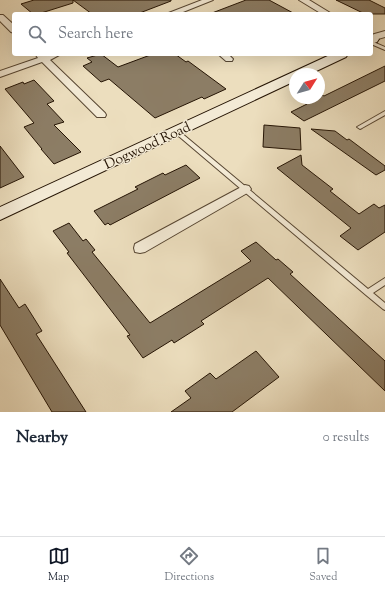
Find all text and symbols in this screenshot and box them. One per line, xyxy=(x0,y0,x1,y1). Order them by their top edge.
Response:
search box xyxy=(12,12,373,56)
icon: search xyxy=(26,23,48,45)
text: Search here xyxy=(58,24,133,45)
north arrow xyxy=(289,68,325,104)
street label: Dogwood Road xyxy=(101,118,194,176)
text: Nearby xyxy=(16,426,68,450)
text: 0 results xyxy=(323,429,369,447)
tab: Map xyxy=(48,545,70,585)
tab: Directions xyxy=(165,545,214,585)
tab: Saved xyxy=(309,545,337,585)

